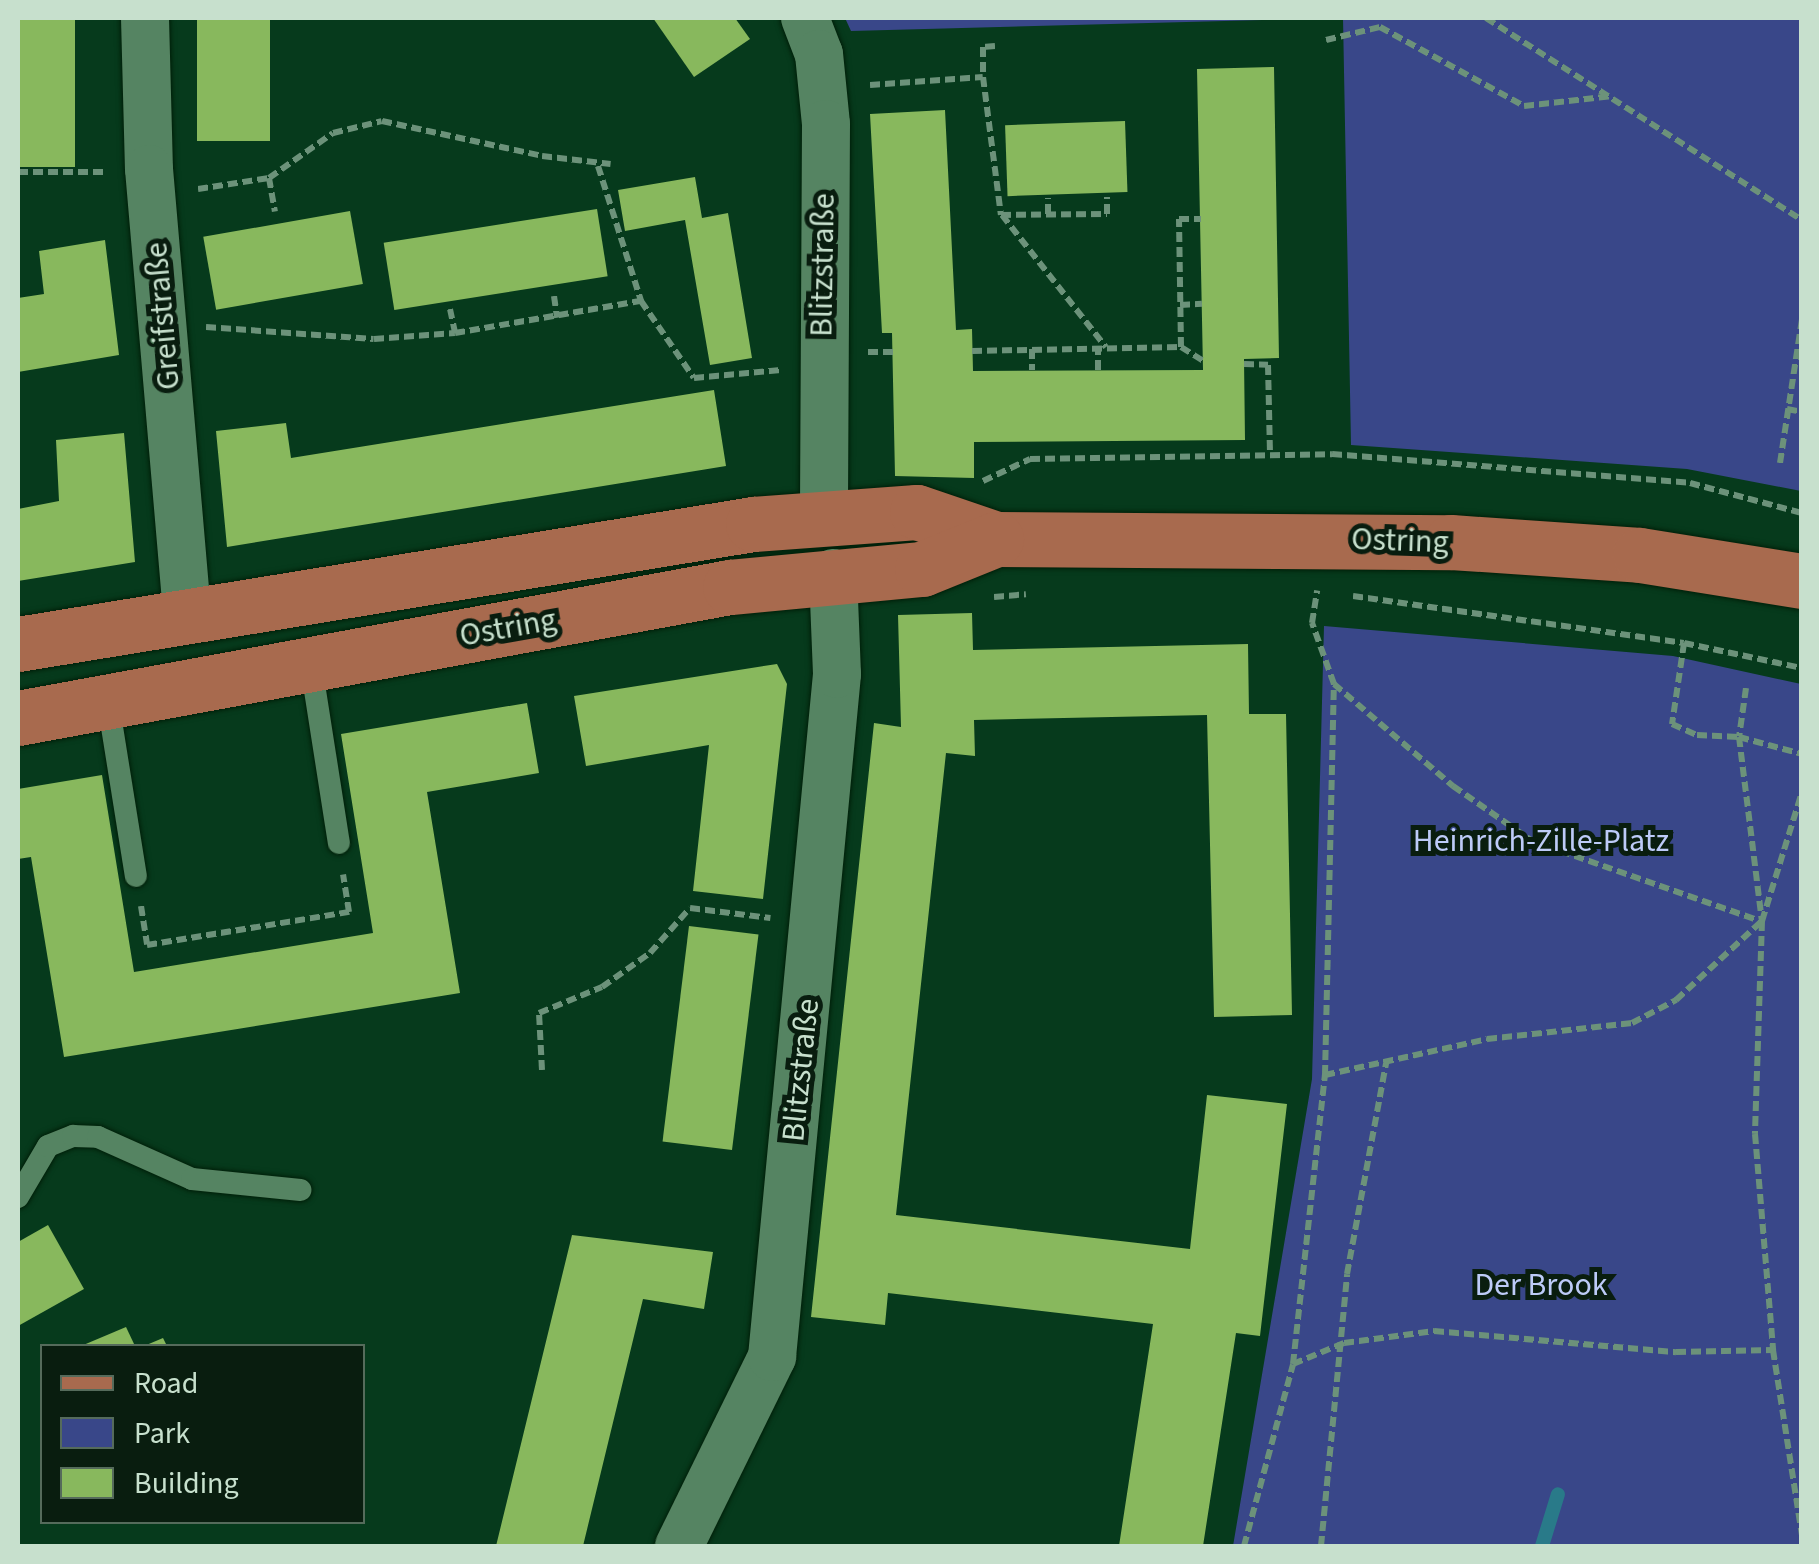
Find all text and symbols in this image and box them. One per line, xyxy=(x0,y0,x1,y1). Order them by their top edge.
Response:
street label: Blitzstraße xyxy=(803,193,843,337)
street label: Greifstraße xyxy=(137,241,189,391)
street label: Ostring xyxy=(1351,520,1449,562)
street label: Ostring xyxy=(457,601,559,655)
park label: Heinrich-Zille-Platz xyxy=(1413,822,1669,860)
street label: Blitzstraße xyxy=(774,997,828,1143)
park label: Der Brook xyxy=(1474,1266,1608,1304)
legend xyxy=(40,1344,365,1524)
text: Road xyxy=(134,1362,198,1405)
text: Park xyxy=(134,1412,190,1455)
text: Building xyxy=(134,1462,239,1505)

